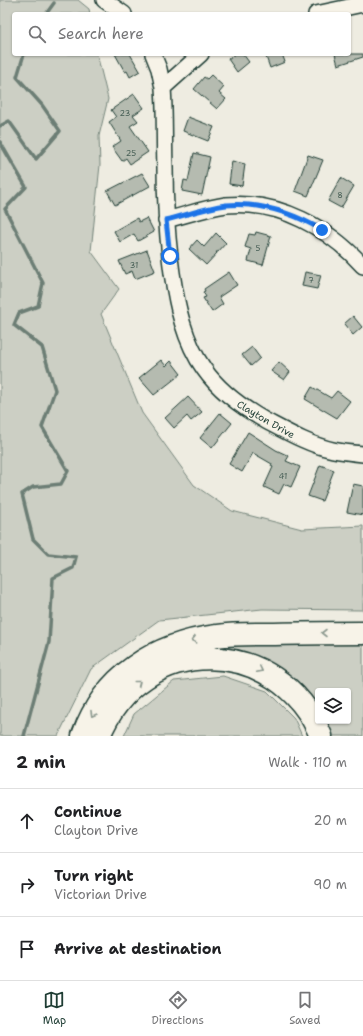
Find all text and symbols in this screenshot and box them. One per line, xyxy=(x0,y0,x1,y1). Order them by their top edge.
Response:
search box xyxy=(12,12,351,56)
icon: search xyxy=(26,23,48,45)
text: Search here xyxy=(58,24,144,44)
house number: 23 xyxy=(120,108,130,119)
house number: 25 xyxy=(126,148,136,159)
house number: 8 xyxy=(337,190,343,201)
route end xyxy=(313,221,331,239)
house number: 5 xyxy=(256,243,261,254)
route start xyxy=(161,247,179,265)
house number: 31 xyxy=(130,260,138,271)
house number: 7 xyxy=(308,275,314,286)
street label: Clayton Drive xyxy=(234,398,297,441)
house number: 41 xyxy=(279,471,287,482)
one-way arrow xyxy=(321,629,327,637)
one-way arrow xyxy=(191,635,198,644)
one-way arrow xyxy=(256,665,264,673)
one-way arrow xyxy=(134,681,141,688)
map controls xyxy=(315,688,351,724)
button: layers xyxy=(315,688,351,724)
one-way arrow xyxy=(90,710,97,717)
text: 2 min xyxy=(16,751,66,773)
text: Walk · 110 m xyxy=(268,754,347,771)
text: Continue xyxy=(54,802,122,822)
icon: ahead xyxy=(16,810,38,832)
text: 20 m xyxy=(314,812,347,829)
text: Clayton Drive xyxy=(54,822,138,839)
text: Turn right xyxy=(54,866,134,886)
icon: right xyxy=(16,874,38,896)
text: 90 m xyxy=(313,876,347,893)
text: Victorian Drive xyxy=(54,886,147,903)
icon: arrive xyxy=(16,938,38,960)
text: Arrive at destination xyxy=(54,939,222,959)
tab: Map xyxy=(43,989,66,1028)
tab: Directions xyxy=(151,989,204,1028)
tab: Saved xyxy=(289,989,320,1028)

